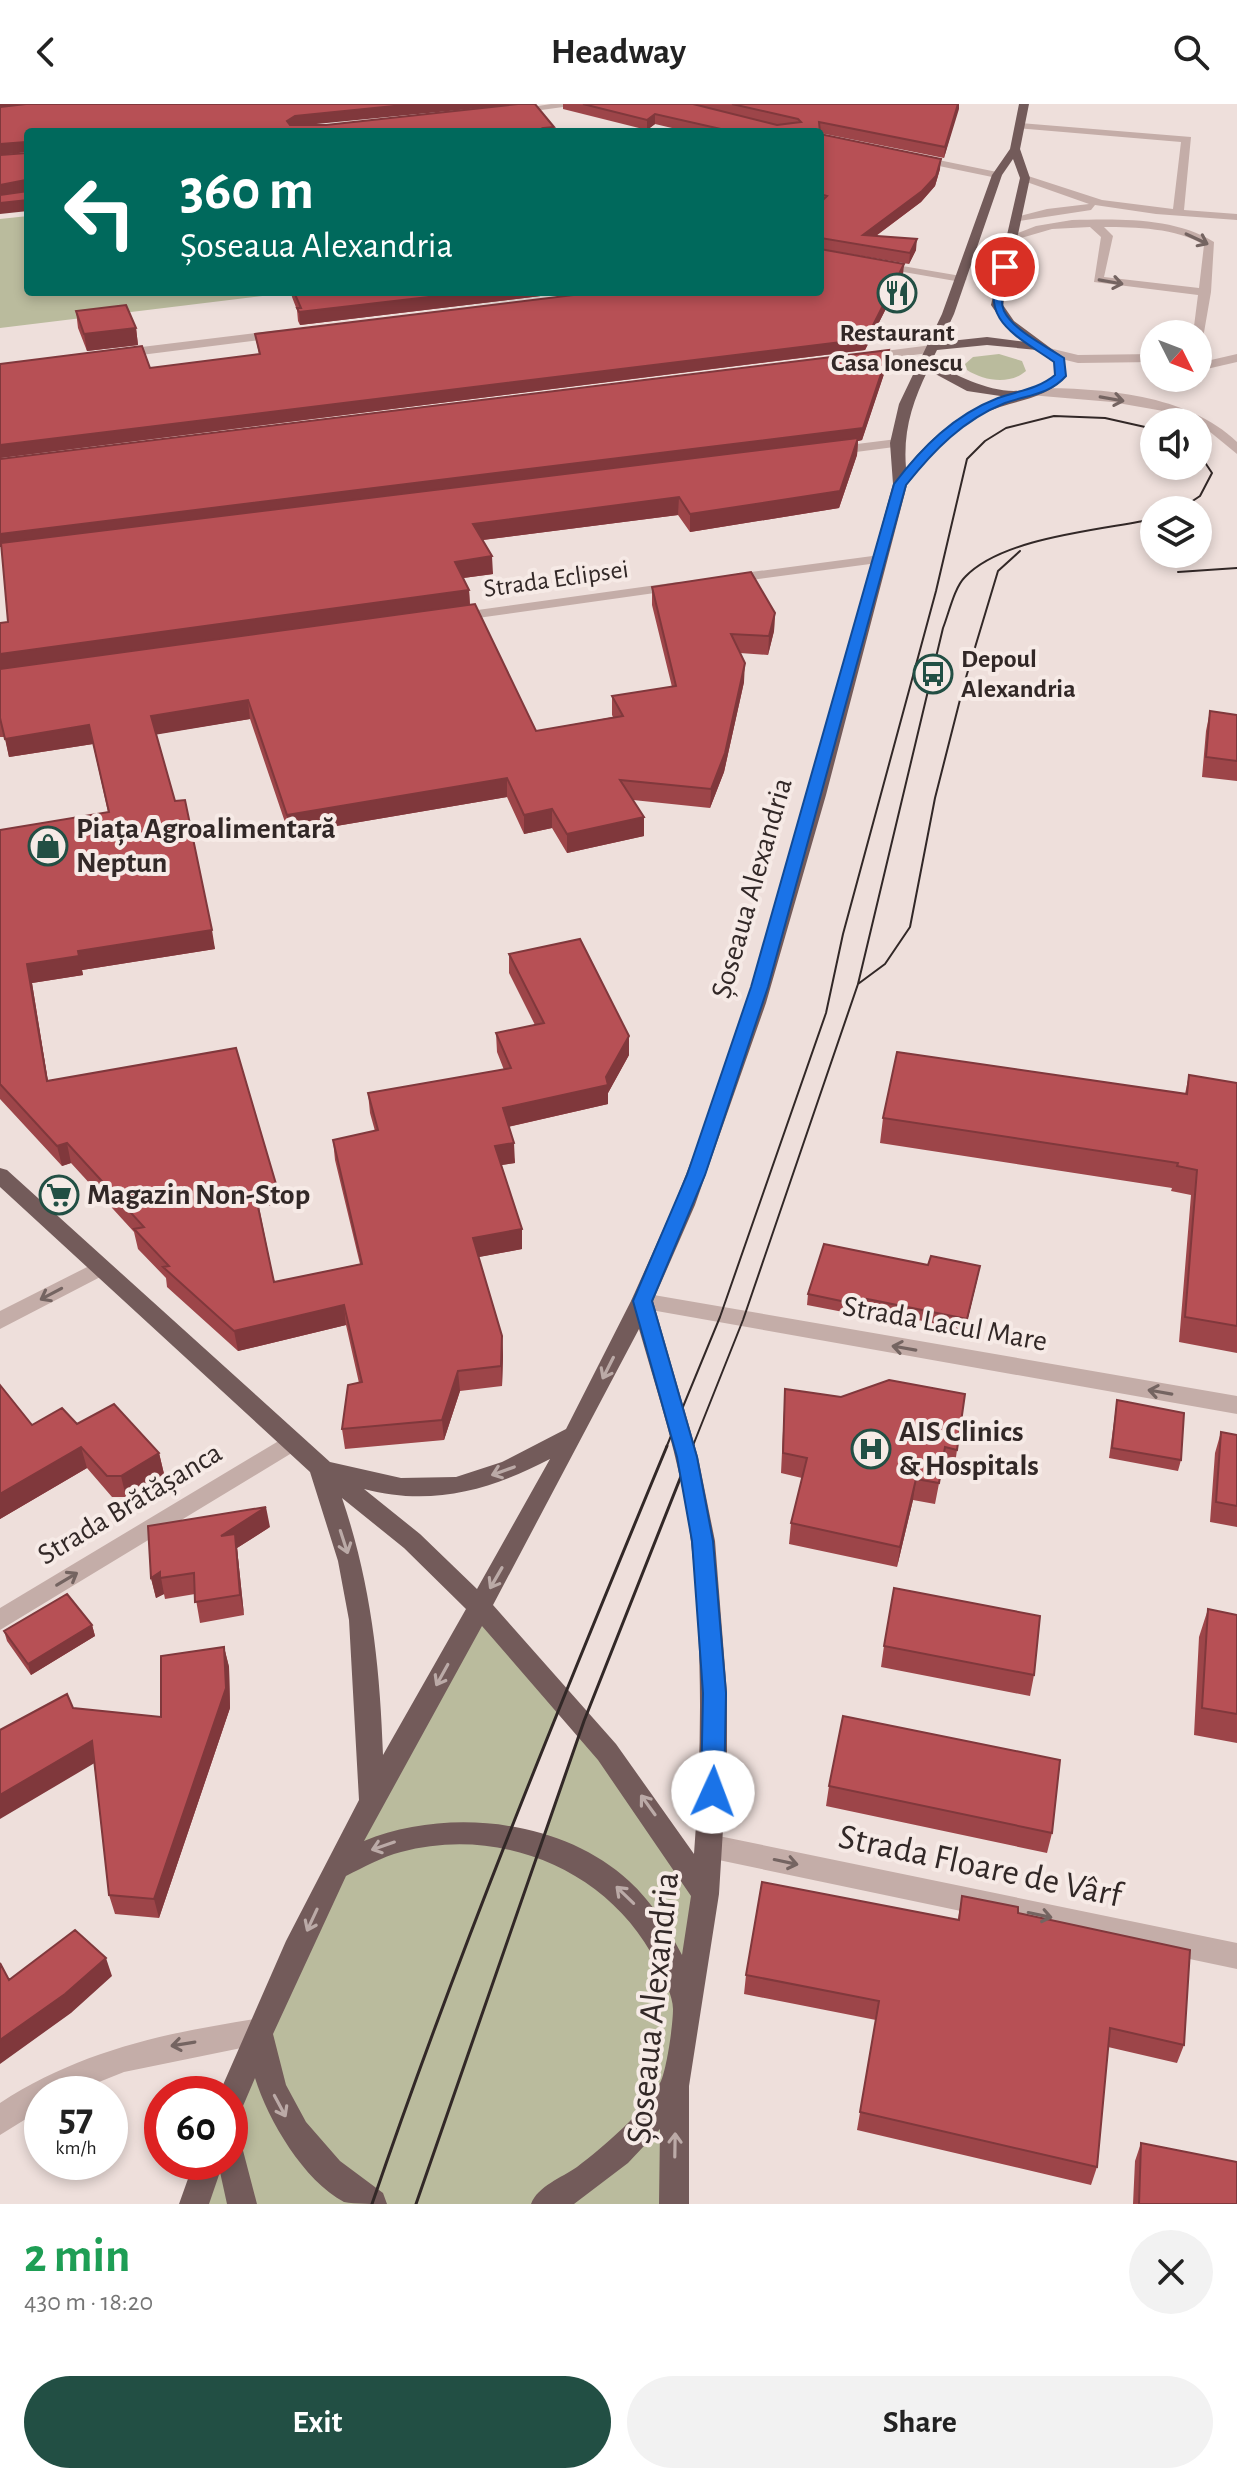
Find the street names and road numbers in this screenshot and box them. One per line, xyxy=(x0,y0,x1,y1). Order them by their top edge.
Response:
street label: Strada Eclipsei xyxy=(482,556,630,602)
street label: Șoseaua Alexandria xyxy=(706,774,800,1002)
street label: Strada Lacul Mare xyxy=(840,1291,1050,1357)
street label: Strada Brătășanca xyxy=(33,1437,228,1572)
street label: Strada Floare de Vârf xyxy=(835,1818,1127,1914)
street label: Șoseaua Alexandria xyxy=(621,1870,687,2146)

